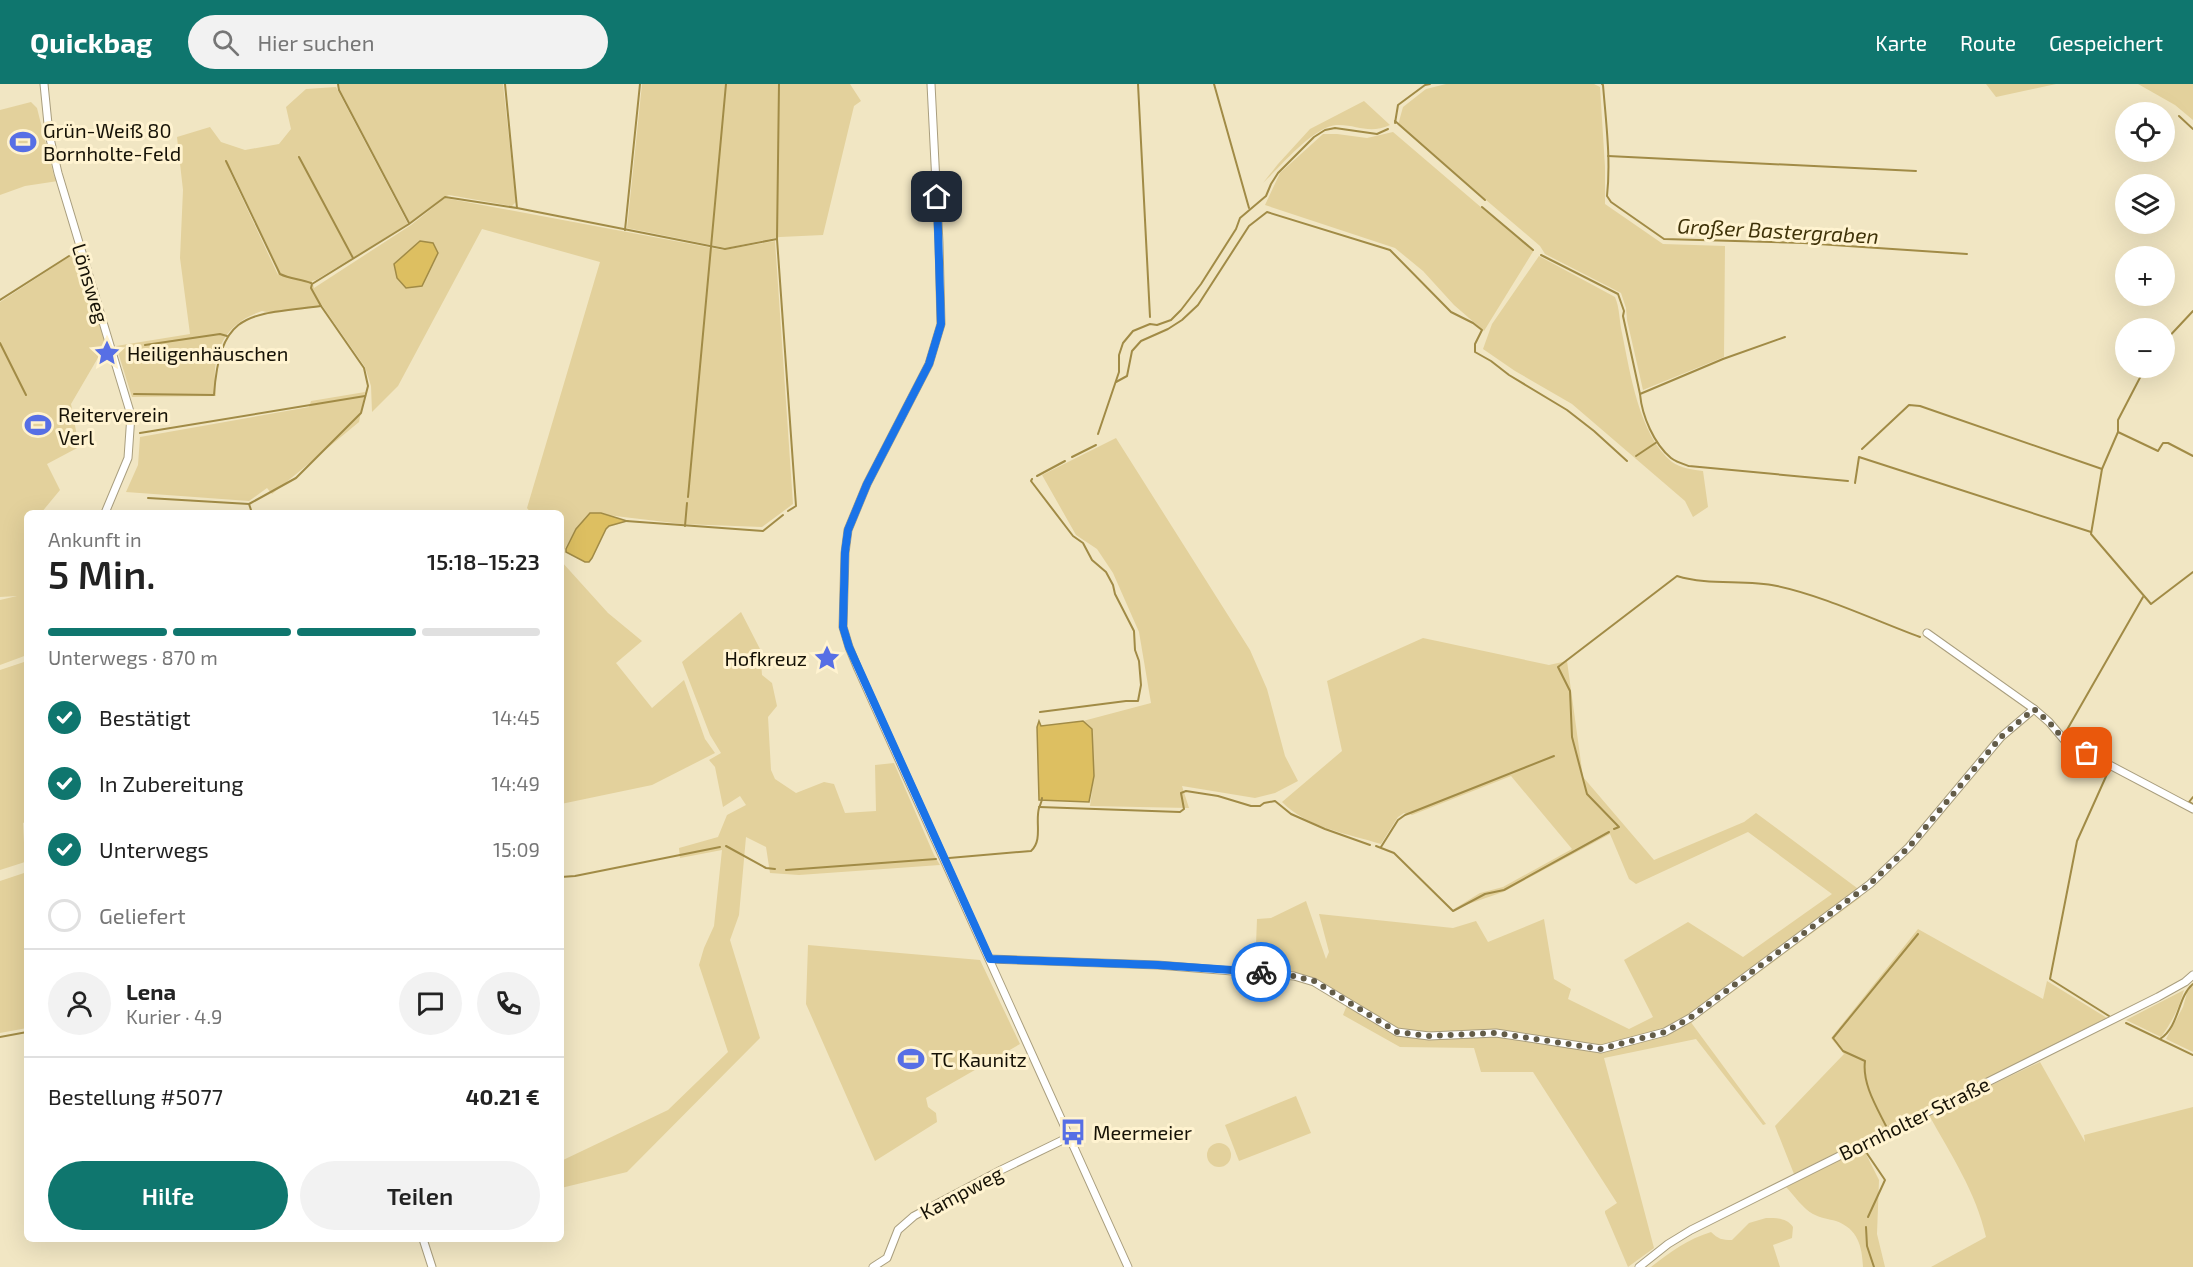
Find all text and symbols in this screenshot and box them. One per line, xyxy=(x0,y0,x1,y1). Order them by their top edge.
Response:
search box xyxy=(188,15,608,69)
text: Quickbag xyxy=(30,25,152,59)
icon: search xyxy=(209,26,242,59)
text: Hier suchen xyxy=(257,29,374,55)
text: Karte xyxy=(1875,30,1927,55)
text: Route xyxy=(1960,30,2016,55)
text: Gespeichert xyxy=(2049,30,2163,55)
map controls xyxy=(2115,102,2175,378)
button: locate xyxy=(2115,102,2175,162)
place label: Grün-Weiß 80 Bornholte-Feld xyxy=(43,118,181,165)
sports icon: Grün-Weiß 80 Bornholte-Feld xyxy=(8,127,38,157)
pin xyxy=(911,171,962,222)
button: layers xyxy=(2115,174,2175,234)
icon: home xyxy=(920,180,953,213)
water label: Großer Bastergraben xyxy=(1677,212,1879,248)
street label: Lönsweg xyxy=(68,240,114,326)
button: + xyxy=(2115,246,2175,306)
button: − xyxy=(2115,318,2175,378)
place icon: Heiligenhäuschen xyxy=(92,338,122,368)
place label: Heiligenhäuschen xyxy=(127,341,288,365)
place label: Reiterverein Verl xyxy=(58,402,169,449)
sports icon: Reiterverein Verl xyxy=(23,410,53,440)
text: Ankunft in xyxy=(48,527,142,551)
text: 15:18–15:23 xyxy=(427,548,540,574)
text: 5 Min. xyxy=(48,550,156,597)
place icon: Hofkreuz xyxy=(812,643,842,673)
text: Unterwegs · 870 m xyxy=(48,645,218,669)
place label: Hofkreuz xyxy=(724,646,807,670)
icon: check xyxy=(48,701,81,734)
text: Bestätigt xyxy=(99,704,191,730)
text: 14:45 xyxy=(492,705,540,729)
pin xyxy=(2061,727,2112,778)
icon: bag xyxy=(2070,736,2103,769)
icon: check xyxy=(48,767,81,800)
text: In Zubereitung xyxy=(99,770,244,796)
text: 14:49 xyxy=(491,771,540,795)
icon: check xyxy=(48,833,81,866)
text: Unterwegs xyxy=(99,836,209,862)
text: 15:09 xyxy=(493,837,540,861)
text: Geliefert xyxy=(99,902,186,928)
courier xyxy=(1231,942,1291,1002)
icon: bike xyxy=(1245,956,1278,989)
button: person xyxy=(48,972,111,1035)
button: chat xyxy=(399,972,462,1035)
button: phone xyxy=(477,972,540,1035)
text: Lena xyxy=(126,978,176,1004)
text: Kurier · 4.9 xyxy=(126,1004,222,1028)
sports icon: TC Kaunitz xyxy=(896,1044,926,1074)
place label: TC Kaunitz xyxy=(931,1047,1027,1071)
street label: Bornholter Straße xyxy=(1835,1071,1993,1165)
text: Bestellung #5077 xyxy=(48,1083,223,1109)
text: 40.21 € xyxy=(466,1083,540,1109)
bus stop icon: Meermeier xyxy=(1058,1117,1088,1147)
place label: Meermeier xyxy=(1093,1120,1192,1144)
street label: Kampweg xyxy=(916,1160,1006,1224)
button: Hilfe xyxy=(48,1161,288,1230)
button: Teilen xyxy=(300,1161,540,1230)

